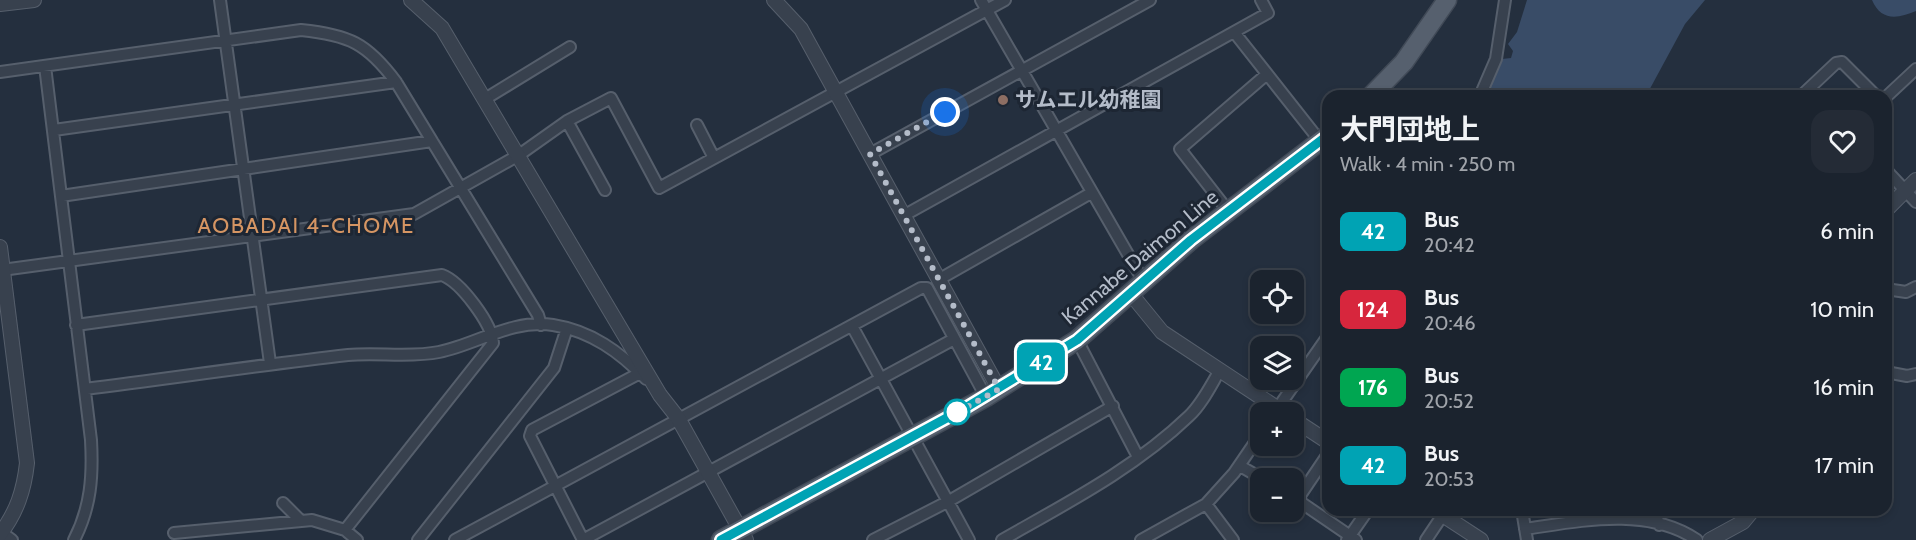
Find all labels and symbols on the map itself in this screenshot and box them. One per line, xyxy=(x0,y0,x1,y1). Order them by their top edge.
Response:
place label: サムエル幼稚園 xyxy=(1015,87,1162,112)
marker: サムエル幼稚園 xyxy=(996,93,1010,107)
your location xyxy=(930,97,960,127)
street label: Kannabe Daimon Line xyxy=(1056,184,1223,329)
district label: AOBADAI 4-CHOME xyxy=(197,212,415,239)
line badge: 42 xyxy=(1014,342,1068,382)
unlabelled marker xyxy=(944,399,970,425)

